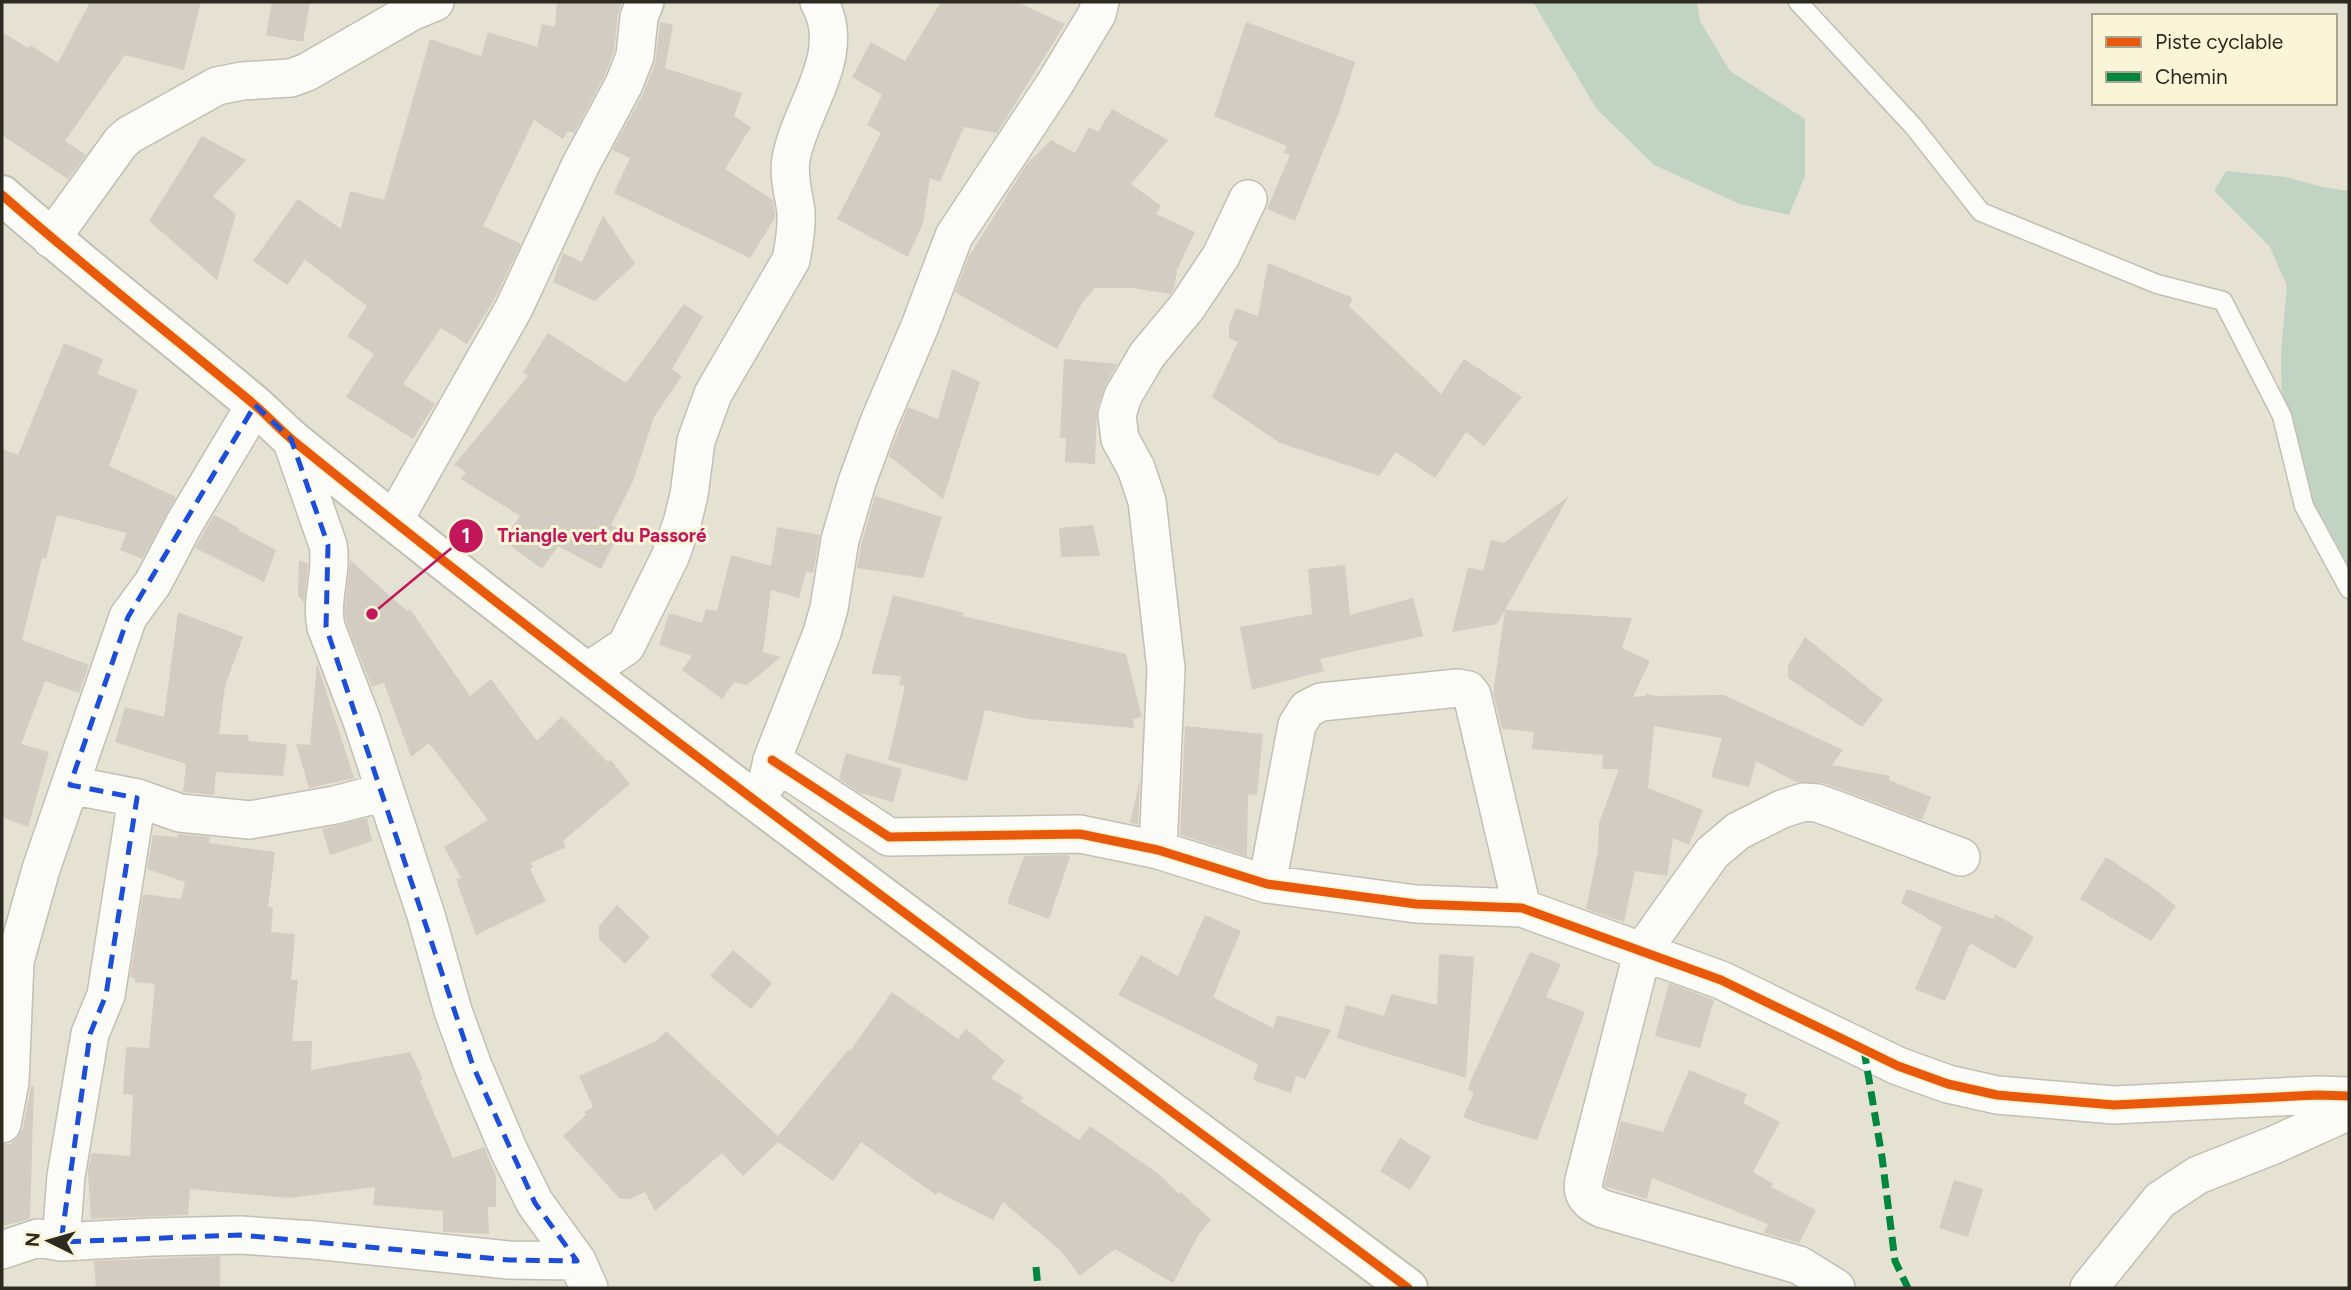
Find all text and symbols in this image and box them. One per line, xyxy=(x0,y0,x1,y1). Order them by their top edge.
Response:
legend xyxy=(2092,14,2337,105)
text: Piste cyclable xyxy=(2155,29,2283,54)
text: Chemin xyxy=(2155,64,2228,89)
callout: Triangle vert du Passoré xyxy=(448,516,721,556)
text: 1 xyxy=(462,523,470,548)
text: Triangle vert du Passoré xyxy=(497,524,707,547)
north arrow xyxy=(14,1206,84,1276)
text: N xyxy=(20,1231,45,1248)

